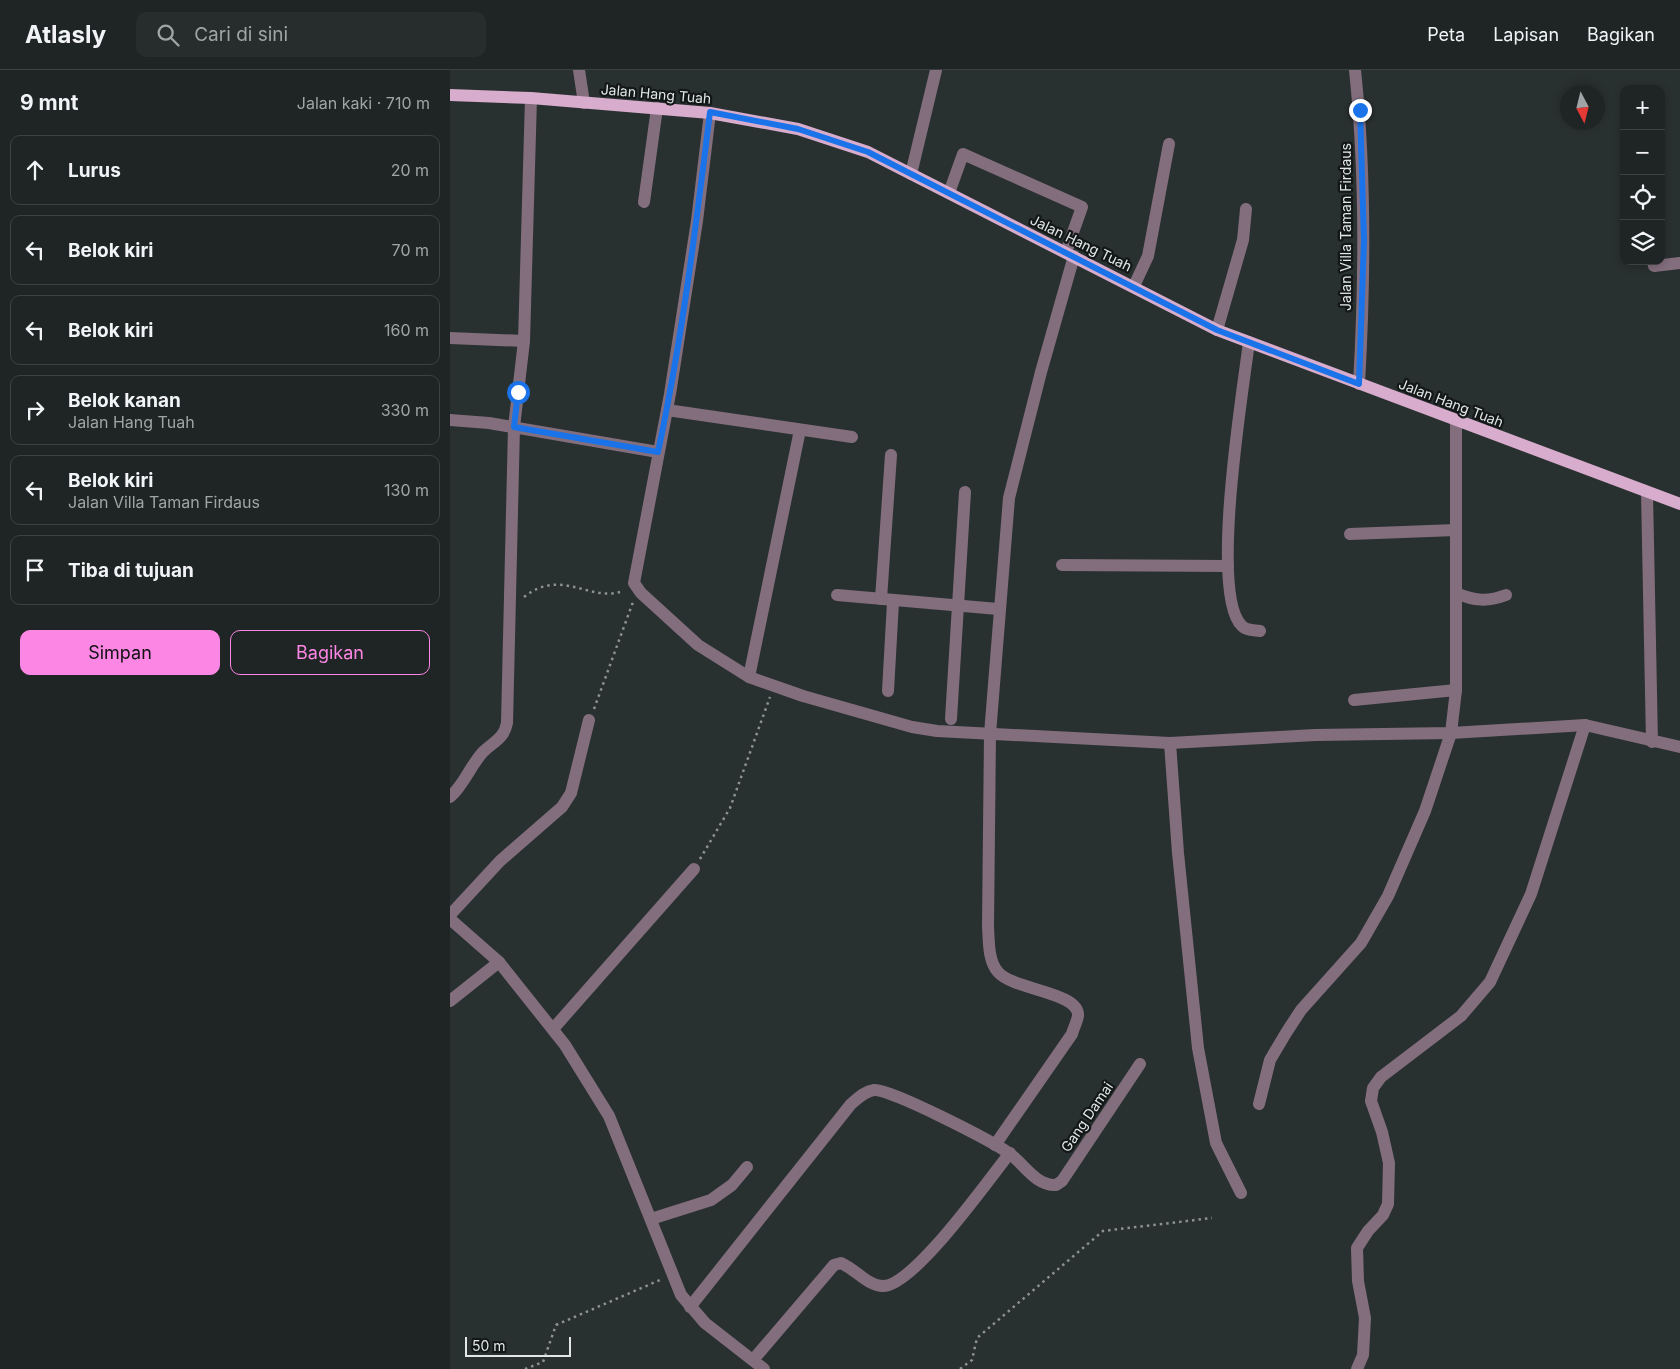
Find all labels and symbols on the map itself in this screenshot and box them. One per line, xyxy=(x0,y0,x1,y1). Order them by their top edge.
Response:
street label: Jalan Hang Tuah xyxy=(600,80,712,107)
north arrow xyxy=(1560,85,1605,130)
route end xyxy=(1349,99,1372,122)
street label: Jalan Villa Taman Firdaus xyxy=(1337,143,1354,311)
street label: Jalan Hang Tuah xyxy=(1028,211,1135,274)
street label: Jalan Hang Tuah xyxy=(1396,375,1506,430)
route start xyxy=(507,381,530,404)
street label: Gang Damai xyxy=(1057,1079,1116,1155)
scale bar xyxy=(465,1334,571,1357)

